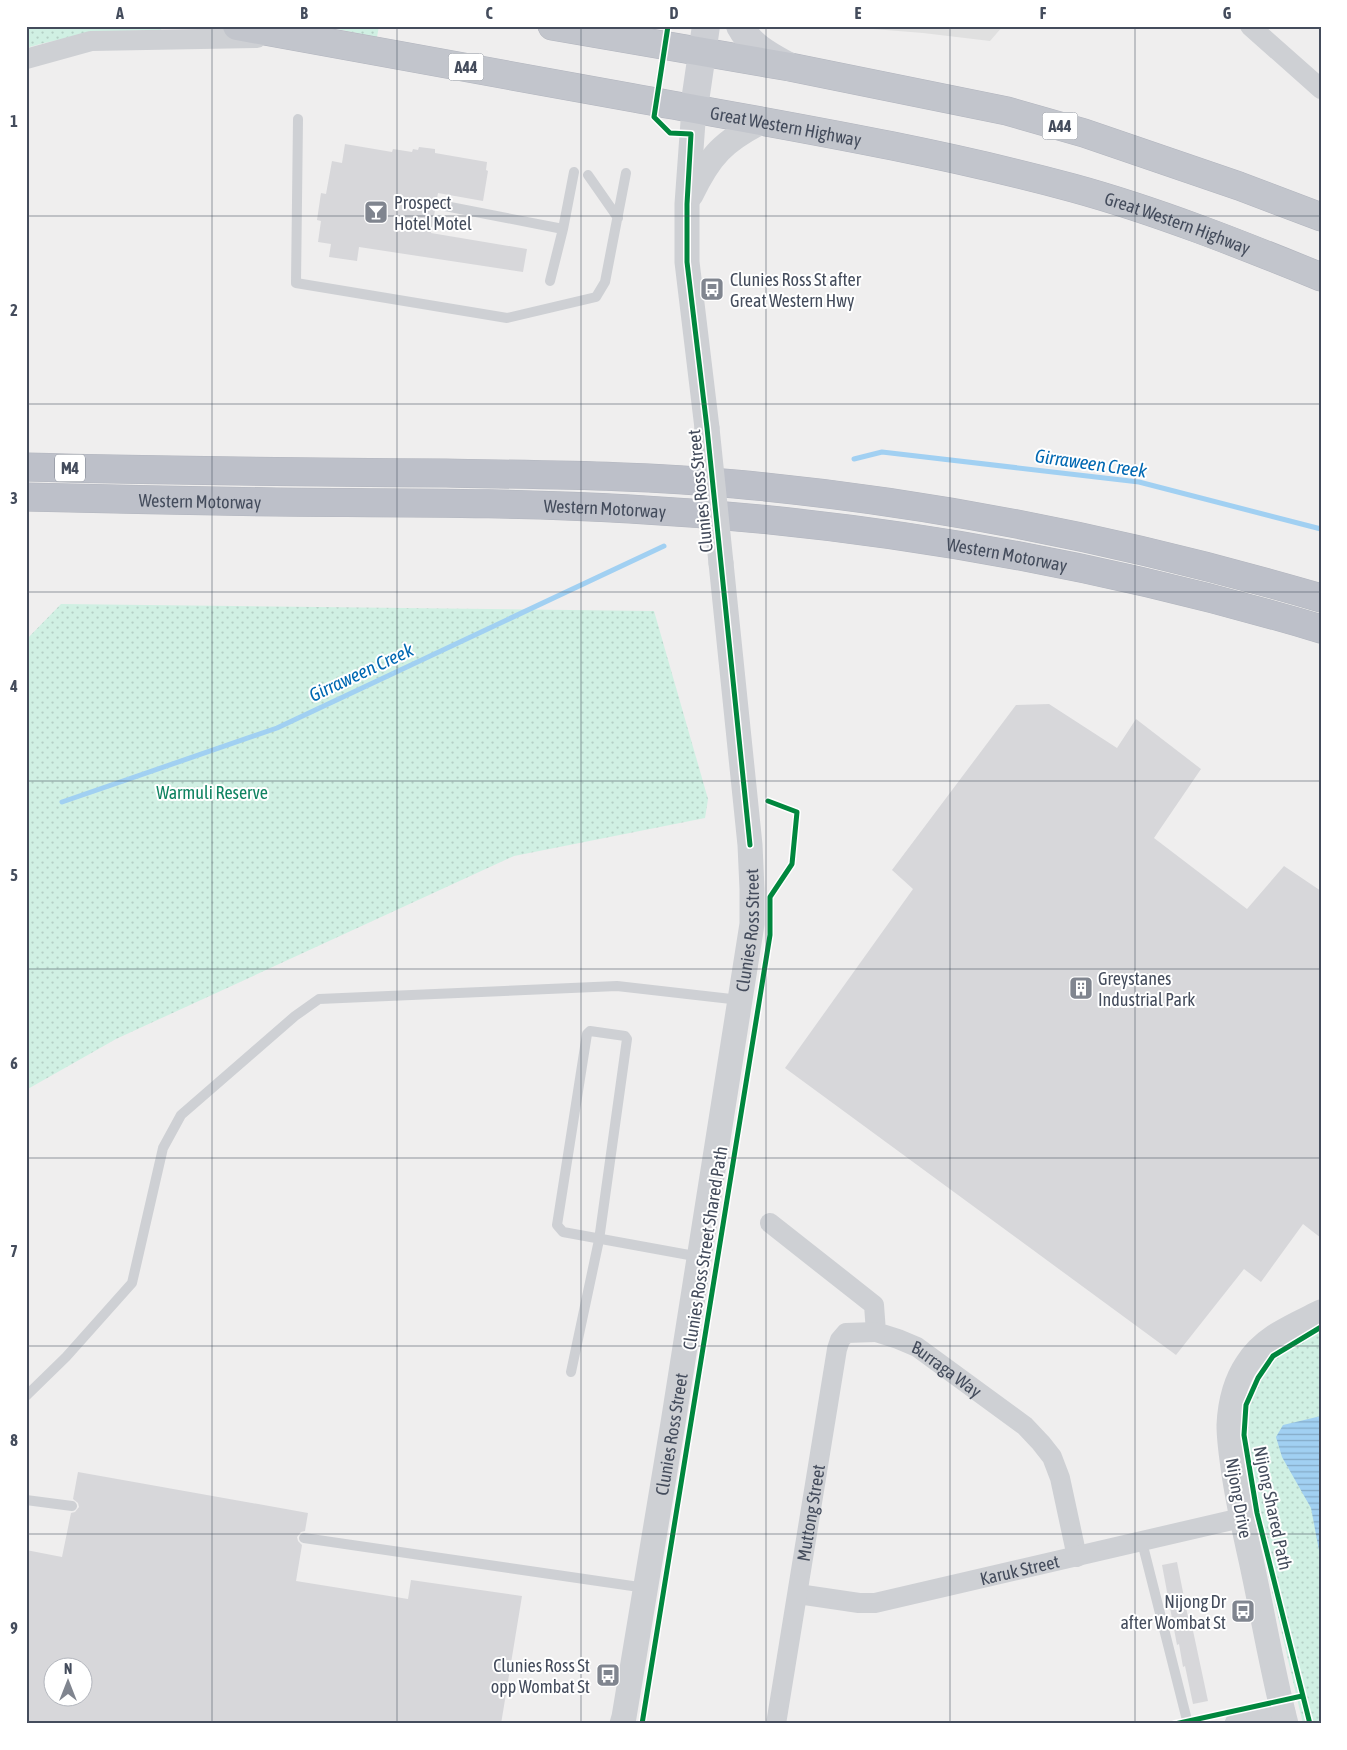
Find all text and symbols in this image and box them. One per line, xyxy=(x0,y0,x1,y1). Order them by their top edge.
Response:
text: A xyxy=(115,4,124,22)
text: B xyxy=(300,4,308,22)
text: C xyxy=(485,4,493,22)
text: D xyxy=(670,4,679,22)
text: E xyxy=(855,4,862,22)
text: F xyxy=(1040,4,1047,22)
text: G xyxy=(1223,4,1232,22)
road number: A44 xyxy=(448,54,484,80)
street label: Great Western Highway xyxy=(709,102,863,150)
text: 1 xyxy=(10,112,18,130)
road number: A44 xyxy=(1042,112,1078,140)
street label: Great Western Highway xyxy=(1102,187,1254,258)
place label: Prospect Hotel Motel xyxy=(394,192,472,234)
bar icon: Prospect Hotel Motel xyxy=(363,199,389,225)
place label: Clunies Ross St after Great Western Hwy xyxy=(730,269,862,311)
bus stop icon: Clunies Ross St after Great Western Hwy xyxy=(699,276,725,302)
text: 2 xyxy=(10,301,18,319)
street label: Clunies Ross Street xyxy=(683,428,717,554)
water label: Girraween Creek xyxy=(1034,444,1149,482)
road number: M4 xyxy=(55,454,85,482)
text: 3 xyxy=(10,489,18,507)
street label: Western Motorway xyxy=(138,489,261,512)
street label: Western Motorway xyxy=(543,495,667,522)
street label: Western Motorway xyxy=(945,533,1069,576)
water label: Girraween Creek xyxy=(305,638,417,706)
text: 4 xyxy=(9,677,18,695)
park label: Warmuli Reserve xyxy=(156,782,268,803)
text: 5 xyxy=(10,866,18,884)
street label: Clunies Ross Street xyxy=(731,868,763,993)
place label: Greystanes Industrial Park xyxy=(1098,968,1195,1010)
building icon: Greystanes Industrial Park xyxy=(1068,975,1094,1001)
text: 6 xyxy=(10,1054,18,1072)
street label: Clunies Ross Street Shared Path xyxy=(679,1145,731,1351)
text: 7 xyxy=(10,1242,18,1260)
street label: Burraga Way xyxy=(909,1336,986,1402)
street label: Clunies Ross Street xyxy=(651,1371,691,1497)
text: 8 xyxy=(10,1431,18,1449)
street label: Nijong Shared Path xyxy=(1250,1444,1296,1572)
street label: Nijong Drive xyxy=(1222,1456,1256,1540)
street label: Muttong Street xyxy=(792,1463,829,1563)
street label: Karuk Street xyxy=(978,1550,1061,1589)
place label: Nijong Dr after Wombat St xyxy=(1120,1591,1227,1633)
bus stop icon: Nijong Dr after Wombat St xyxy=(1230,1598,1256,1624)
text: 9 xyxy=(10,1619,18,1637)
place label: Clunies Ross St opp Wombat St xyxy=(491,1655,590,1697)
north arrow xyxy=(42,1658,92,1708)
text: N xyxy=(64,1661,72,1677)
bus stop icon: Clunies Ross St opp Wombat St xyxy=(595,1662,621,1688)

